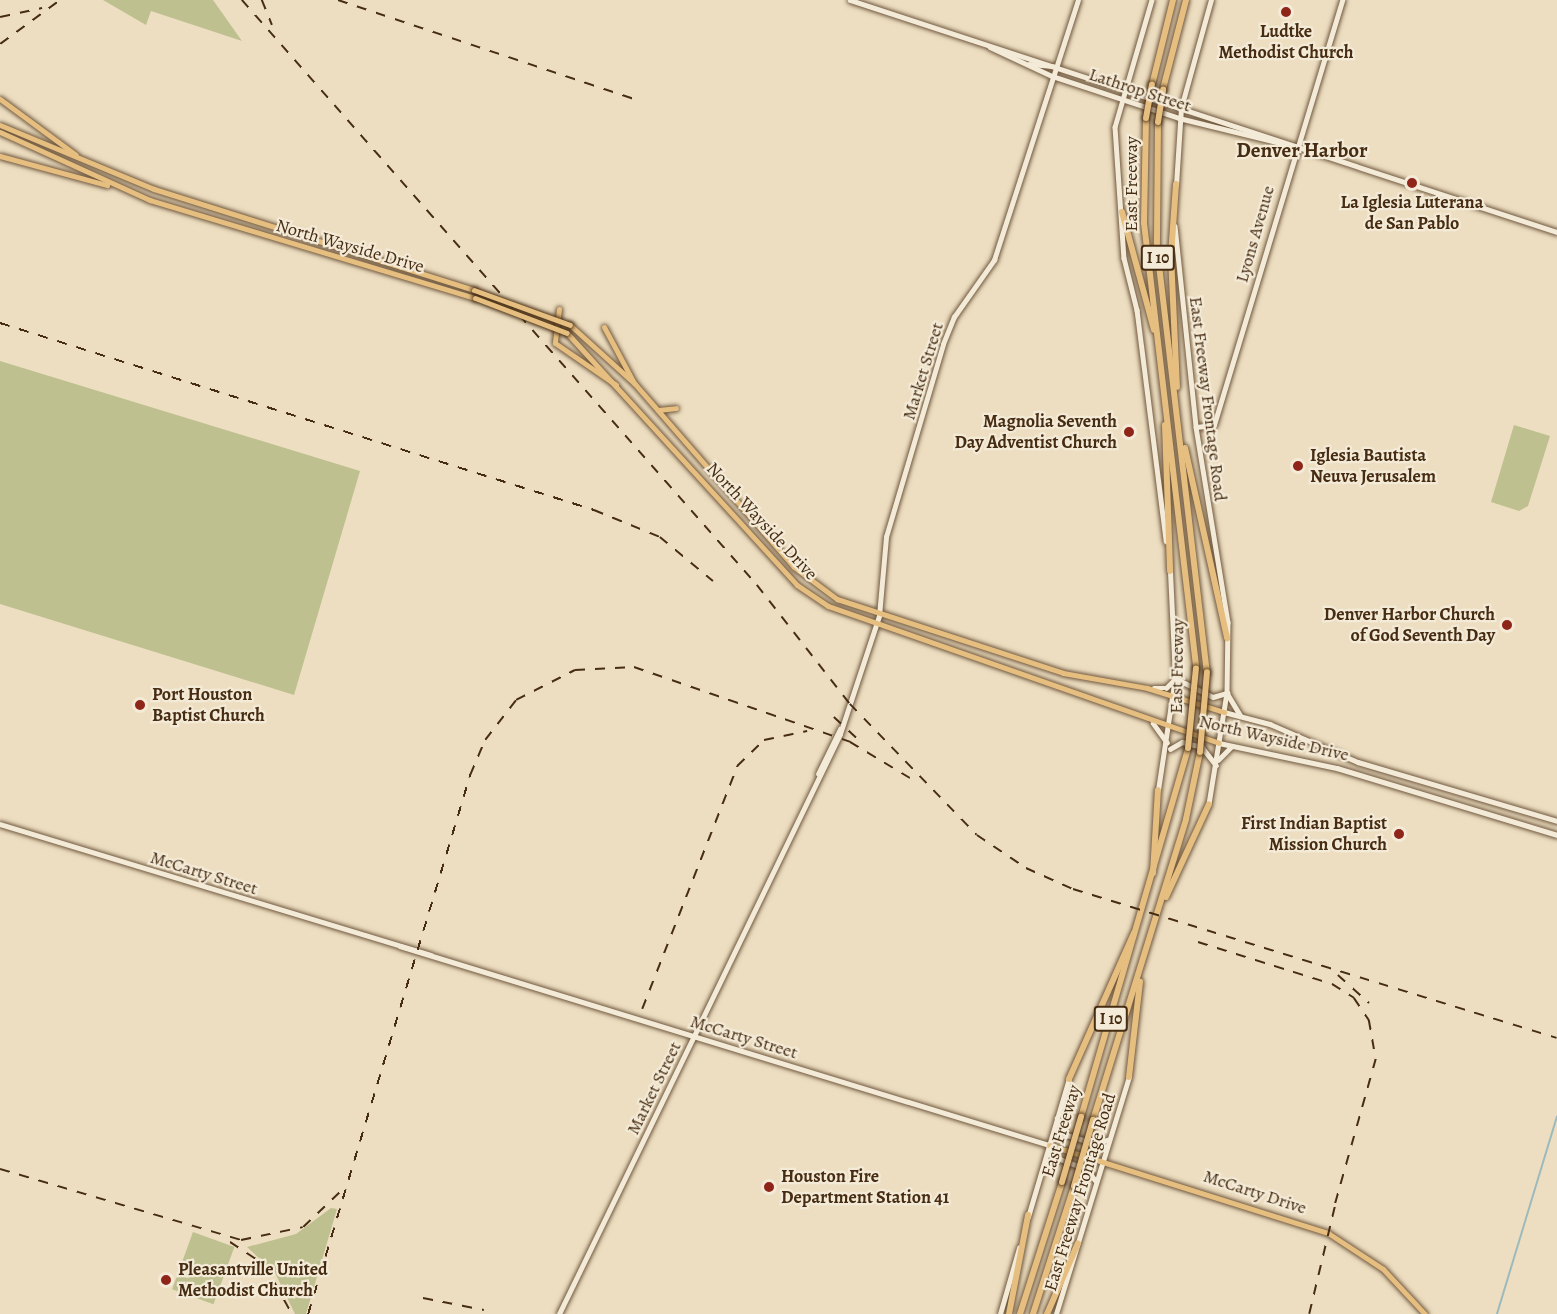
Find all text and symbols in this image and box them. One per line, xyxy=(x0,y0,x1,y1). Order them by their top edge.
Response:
marker: Ludtke Methodist Church xyxy=(1279,5,1293,19)
place label: Ludtke Methodist Church xyxy=(1218,21,1354,63)
street label: Lathrop Street xyxy=(1086,63,1194,117)
street label: East Freeway xyxy=(1120,136,1142,232)
district label: Denver Harbor xyxy=(1236,137,1368,163)
marker: La Iglesia Luterana de San Pablo xyxy=(1405,176,1419,190)
street label: Lyons Avenue xyxy=(1231,183,1279,285)
place label: La Iglesia Luterana de San Pablo xyxy=(1341,192,1483,234)
street label: North Wayside Drive xyxy=(273,215,427,277)
road number: I 10 xyxy=(1140,245,1176,271)
street label: East Freeway Frontage Road xyxy=(1185,295,1231,503)
street label: Market Street xyxy=(898,320,948,422)
place label: Magnolia Seventh Day Adventist Church xyxy=(954,411,1117,454)
marker: Magnolia Seventh Day Adventist Church xyxy=(1122,425,1136,439)
place label: Iglesia Bautista Neuva Jerusalem xyxy=(1310,445,1436,488)
street label: North Wayside Drive xyxy=(702,458,822,584)
marker: Iglesia Bautista Neuva Jerusalem xyxy=(1291,459,1305,473)
place label: Denver Harbor Church of God Seventh Day xyxy=(1324,604,1495,646)
street label: East Freeway xyxy=(1165,618,1189,714)
marker: Denver Harbor Church of God Seventh Day xyxy=(1500,618,1514,632)
place label: Port Houston Baptist Church xyxy=(152,684,265,726)
marker: Port Houston Baptist Church xyxy=(133,698,147,712)
street label: North Wayside Drive xyxy=(1197,710,1351,766)
place label: First Indian Baptist Mission Church xyxy=(1241,813,1387,856)
marker: First Indian Baptist Mission Church xyxy=(1392,827,1406,841)
street label: McCarty Street xyxy=(148,846,260,900)
road number: I 10 xyxy=(1093,1006,1129,1032)
street label: McCarty Street xyxy=(688,1010,800,1064)
street label: Market Street xyxy=(622,1038,686,1138)
street label: East Freeway xyxy=(1037,1082,1085,1180)
street label: East Freeway Frontage Road xyxy=(1040,1090,1120,1294)
street label: McCarty Drive xyxy=(1201,1165,1309,1219)
place label: Houston Fire Department Station 41 xyxy=(781,1166,949,1208)
marker: Houston Fire Department Station 41 xyxy=(762,1180,776,1194)
place label: Pleasantville United Methodist Church xyxy=(178,1259,328,1302)
marker: Pleasantville United Methodist Church xyxy=(159,1273,173,1287)

